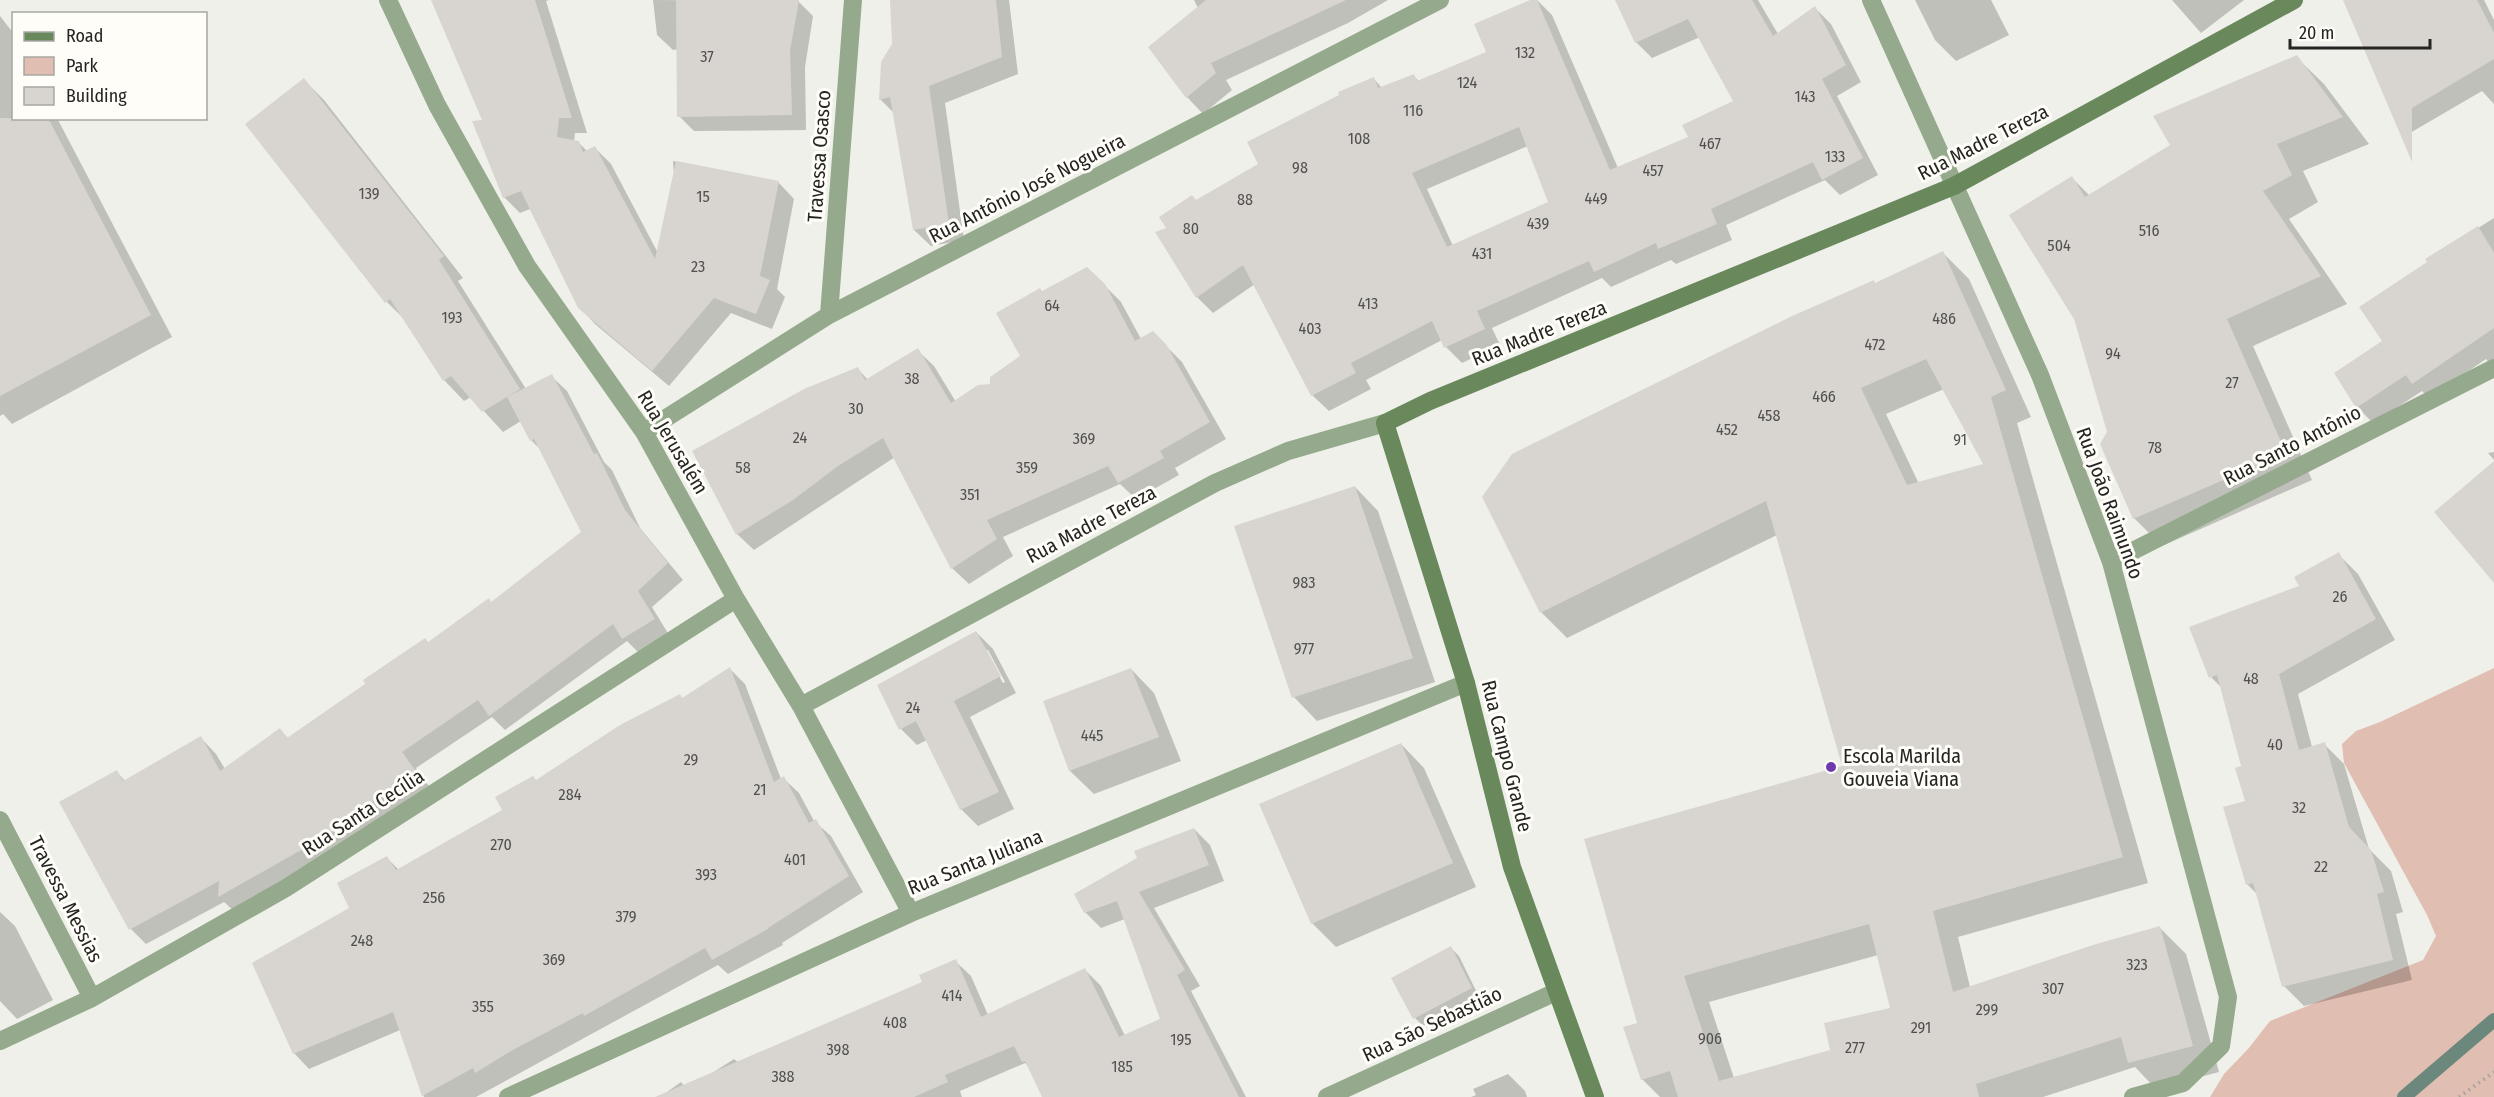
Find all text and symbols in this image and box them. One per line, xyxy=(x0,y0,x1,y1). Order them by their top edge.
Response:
legend xyxy=(12,12,207,120)
scale bar xyxy=(2290,12,2430,50)
text: 20 m xyxy=(2299,22,2334,44)
text: Road xyxy=(66,25,103,47)
house number: 132 xyxy=(1515,43,1535,62)
house number: 37 xyxy=(700,47,714,66)
text: Park xyxy=(66,55,99,77)
house number: 124 xyxy=(1457,73,1478,92)
text: Building xyxy=(66,85,127,107)
house number: 143 xyxy=(1795,87,1815,106)
street label: Travessa Osasco xyxy=(802,89,836,223)
street label: Rua Madre Tereza xyxy=(1914,99,2052,185)
house number: 116 xyxy=(1403,101,1423,120)
street label: Rua Antônio José Nogueira xyxy=(925,128,1129,248)
house number: 108 xyxy=(1348,129,1370,148)
house number: 467 xyxy=(1699,134,1721,153)
house number: 133 xyxy=(1825,147,1845,166)
house number: 98 xyxy=(1292,158,1308,177)
house number: 457 xyxy=(1642,161,1664,180)
house number: 139 xyxy=(358,184,380,203)
house number: 15 xyxy=(696,187,710,206)
house number: 449 xyxy=(1585,189,1608,208)
house number: 88 xyxy=(1237,190,1253,209)
house number: 439 xyxy=(1527,214,1549,233)
house number: 80 xyxy=(1183,219,1199,238)
house number: 516 xyxy=(2139,221,2159,240)
house number: 504 xyxy=(2047,236,2071,255)
house number: 431 xyxy=(1472,244,1492,263)
house number: 23 xyxy=(691,257,705,276)
house number: 413 xyxy=(1358,294,1378,313)
street label: Rua Madre Tereza xyxy=(1468,295,1610,371)
house number: 64 xyxy=(1044,296,1060,315)
house number: 193 xyxy=(442,308,462,327)
house number: 486 xyxy=(1932,309,1956,328)
house number: 403 xyxy=(1298,319,1322,338)
house number: 472 xyxy=(1865,335,1885,354)
house number: 94 xyxy=(2105,344,2121,363)
house number: 38 xyxy=(904,369,920,388)
house number: 27 xyxy=(2225,373,2239,392)
street label: Rua Jerusalém xyxy=(633,386,713,498)
house number: 466 xyxy=(1812,387,1836,406)
house number: 30 xyxy=(848,399,864,418)
street label: Rua Santo Antônio xyxy=(2219,400,2365,490)
house number: 458 xyxy=(1758,406,1780,425)
house number: 452 xyxy=(1716,420,1738,439)
street label: Rua João Raimundo xyxy=(2071,424,2149,582)
house number: 24 xyxy=(793,428,807,447)
house number: 369 xyxy=(1073,429,1096,448)
house number: 91 xyxy=(1953,430,1967,449)
house number: 78 xyxy=(2148,438,2162,457)
house number: 58 xyxy=(735,458,751,477)
house number: 359 xyxy=(1016,458,1038,477)
street label: Rua Madre Tereza xyxy=(1022,480,1160,568)
house number: 351 xyxy=(960,485,980,504)
house number: 983 xyxy=(1293,573,1316,592)
house number: 26 xyxy=(2333,587,2348,606)
house number: 977 xyxy=(1294,639,1315,658)
house number: 48 xyxy=(2243,669,2259,688)
street label: Rua Campo Grande xyxy=(1477,678,1537,834)
house number: 24 xyxy=(906,698,920,717)
house number: 445 xyxy=(1081,726,1103,745)
house number: 40 xyxy=(2267,735,2283,754)
place label: Escola Marilda Gouveia Viana xyxy=(1843,744,1961,791)
house number: 29 xyxy=(684,750,699,769)
marker: Escola Marilda Gouveia Viana xyxy=(1824,760,1838,774)
street label: Rua Santa Cecília xyxy=(298,764,428,860)
house number: 21 xyxy=(754,780,766,799)
house number: 284 xyxy=(559,785,582,804)
house number: 32 xyxy=(2292,798,2306,817)
street label: Rua Santa Juliana xyxy=(904,824,1046,900)
street label: Travessa Messias xyxy=(24,832,108,966)
house number: 270 xyxy=(490,835,512,854)
house number: 401 xyxy=(784,850,806,869)
house number: 22 xyxy=(2314,857,2328,876)
house number: 393 xyxy=(695,865,717,884)
house number: 256 xyxy=(423,888,445,907)
house number: 379 xyxy=(615,907,637,926)
house number: 248 xyxy=(351,931,373,950)
house number: 369 xyxy=(543,950,566,969)
house number: 323 xyxy=(2126,955,2148,974)
house number: 307 xyxy=(2042,979,2064,998)
street label: Rua São Sebastião xyxy=(1358,981,1506,1067)
house number: 414 xyxy=(942,986,963,1005)
house number: 355 xyxy=(472,997,494,1016)
house number: 299 xyxy=(1976,1000,1998,1019)
house number: 408 xyxy=(883,1013,907,1032)
house number: 291 xyxy=(1911,1018,1931,1037)
house number: 906 xyxy=(1698,1029,1722,1048)
house number: 195 xyxy=(1170,1030,1192,1049)
house number: 277 xyxy=(1845,1038,1865,1057)
house number: 398 xyxy=(827,1040,849,1059)
house number: 185 xyxy=(1111,1057,1133,1076)
house number: 388 xyxy=(771,1067,795,1086)

